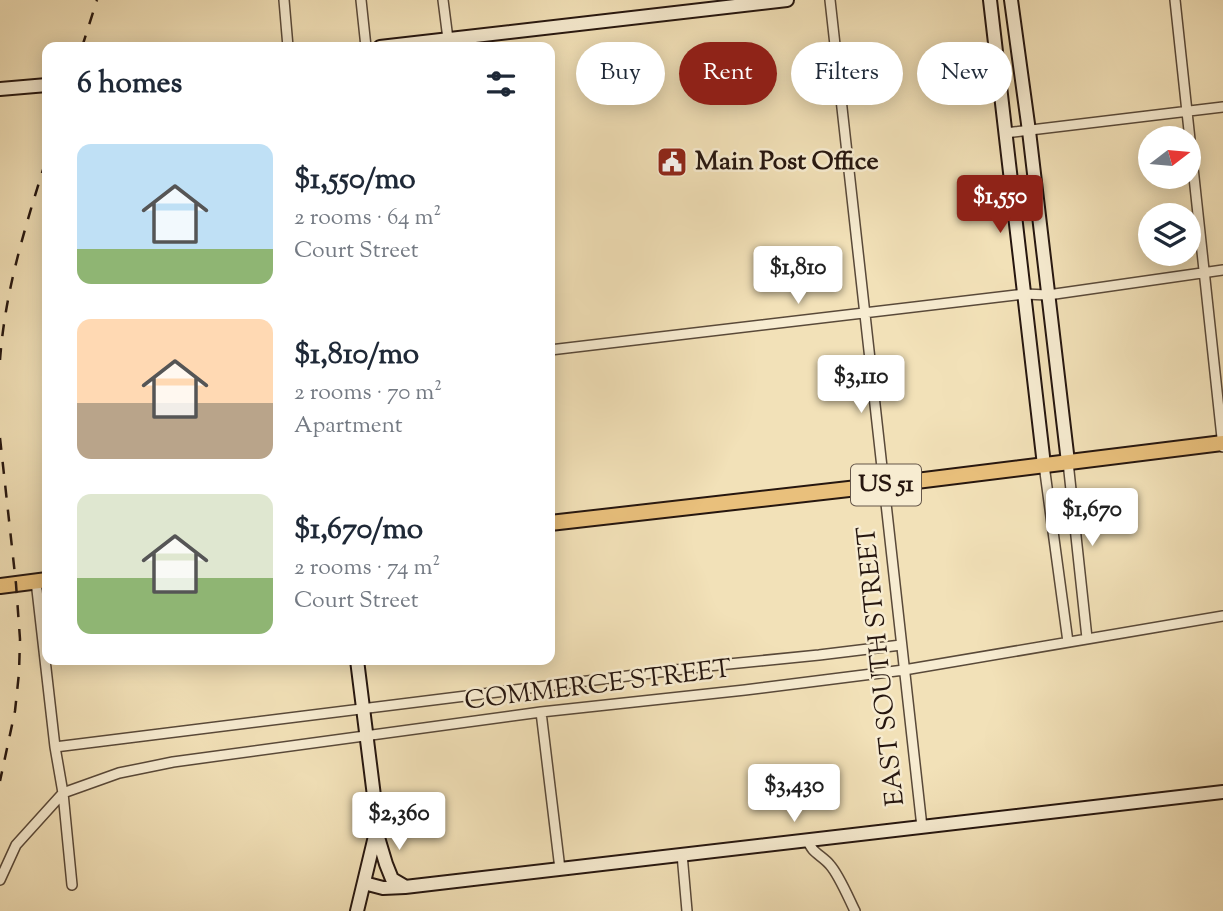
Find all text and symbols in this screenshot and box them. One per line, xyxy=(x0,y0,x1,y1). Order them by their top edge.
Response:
chip: Buy xyxy=(576,42,665,105)
chip: Rent xyxy=(679,42,777,105)
chip: Filters xyxy=(791,42,903,105)
chip: New xyxy=(917,42,1012,105)
text: 6 homes xyxy=(77,63,182,106)
icon: filters xyxy=(482,65,520,103)
north arrow xyxy=(1138,126,1200,189)
map controls xyxy=(1138,126,1201,266)
place label: Main Post Office xyxy=(695,144,879,181)
public building icon: Main Post Office xyxy=(655,145,689,179)
text: $1,550/mo xyxy=(294,159,416,202)
icon: home xyxy=(133,172,217,256)
pin: $1,550 xyxy=(943,176,1057,235)
text: $1,550 xyxy=(973,181,1027,214)
text: 2 rooms · 64 m² xyxy=(294,202,441,235)
button: layers xyxy=(1138,203,1201,266)
text: Court Street xyxy=(294,235,419,268)
pin: $1,810 xyxy=(741,246,855,306)
text: $1,810 xyxy=(769,252,827,285)
text: $1,810/mo xyxy=(294,334,419,377)
icon: home xyxy=(133,347,217,431)
pin: $3,110 xyxy=(804,356,918,415)
text: $3,110 xyxy=(834,361,888,394)
text: 2 rooms · 70 m² xyxy=(294,377,442,410)
text: Apartment xyxy=(294,410,403,443)
road number: US 51 xyxy=(851,464,921,506)
pin: $1,670 xyxy=(1035,489,1149,548)
text: $1,670 xyxy=(1062,494,1122,527)
text: $1,670/mo xyxy=(294,509,423,552)
icon: home xyxy=(133,522,217,606)
street label: EAST SOUTH STREET xyxy=(849,524,915,808)
text: 2 rooms · 74 m² xyxy=(294,552,440,585)
text: Court Street xyxy=(294,585,419,618)
street label: COMMERCE STREET xyxy=(462,651,734,721)
pin: $3,430 xyxy=(737,764,851,824)
text: $3,430 xyxy=(764,770,824,803)
pin: $2,360 xyxy=(342,792,456,852)
text: $2,360 xyxy=(368,798,430,831)

